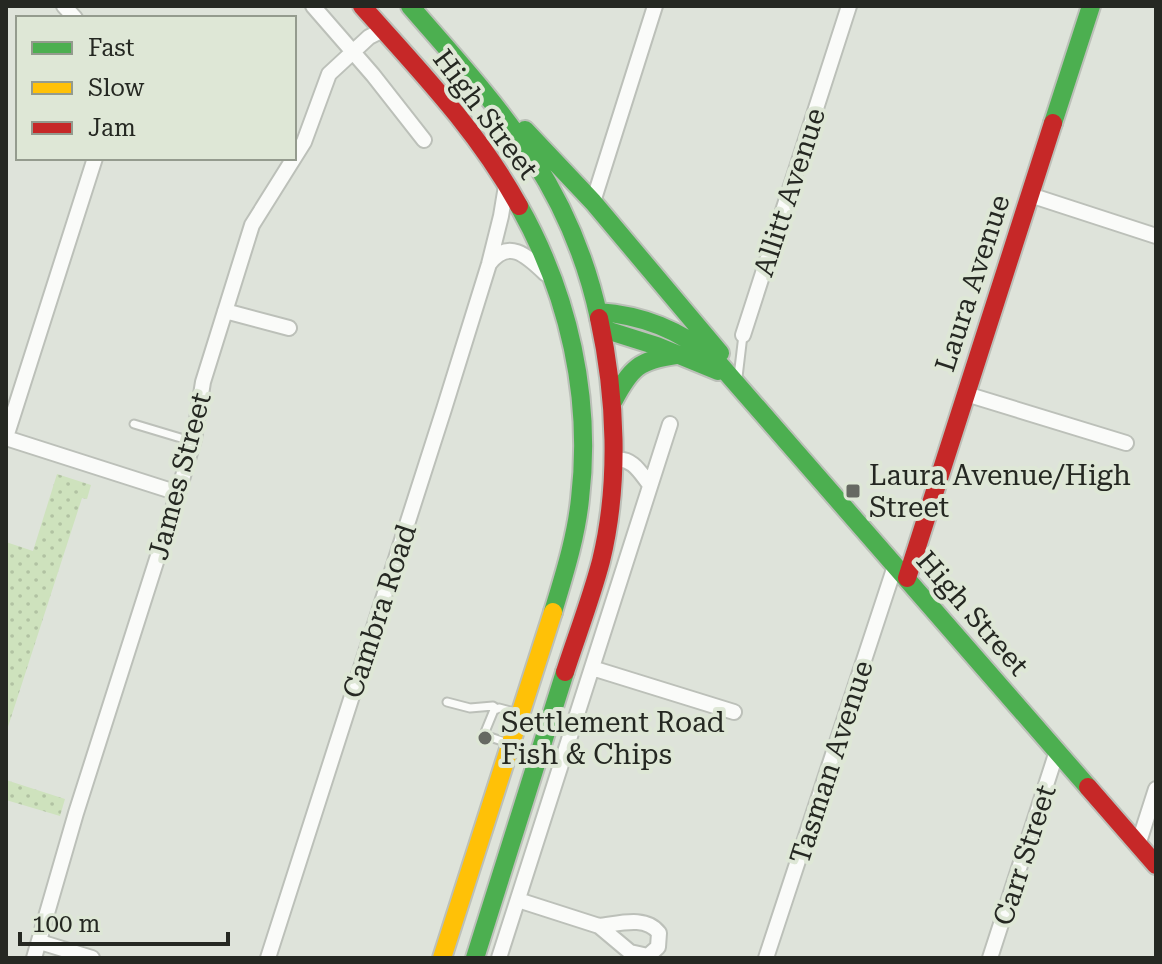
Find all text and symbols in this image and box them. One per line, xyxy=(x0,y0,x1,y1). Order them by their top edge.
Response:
legend xyxy=(16,16,296,160)
text: Fast xyxy=(88,34,135,62)
street label: High Street xyxy=(426,43,545,186)
text: Slow xyxy=(88,74,145,102)
street label: Allitt Avenue xyxy=(747,104,832,280)
text: Jam xyxy=(88,114,136,142)
street label: Laura Avenue xyxy=(928,191,1017,376)
street label: James Street xyxy=(141,389,218,563)
place label: Laura Avenue/High Street xyxy=(869,459,1131,524)
marker: Laura Avenue/High Street xyxy=(844,482,862,500)
street label: Cambra Road xyxy=(336,520,423,702)
street label: High Street xyxy=(910,545,1035,682)
street label: Tasman Avenue xyxy=(783,656,880,868)
place label: Settlement Road Fish & Chips xyxy=(501,706,725,771)
marker: Settlement Road Fish & Chips xyxy=(476,729,494,747)
street label: Carr Street xyxy=(986,781,1063,930)
scale bar xyxy=(20,896,228,946)
text: 100 m xyxy=(32,910,100,938)

